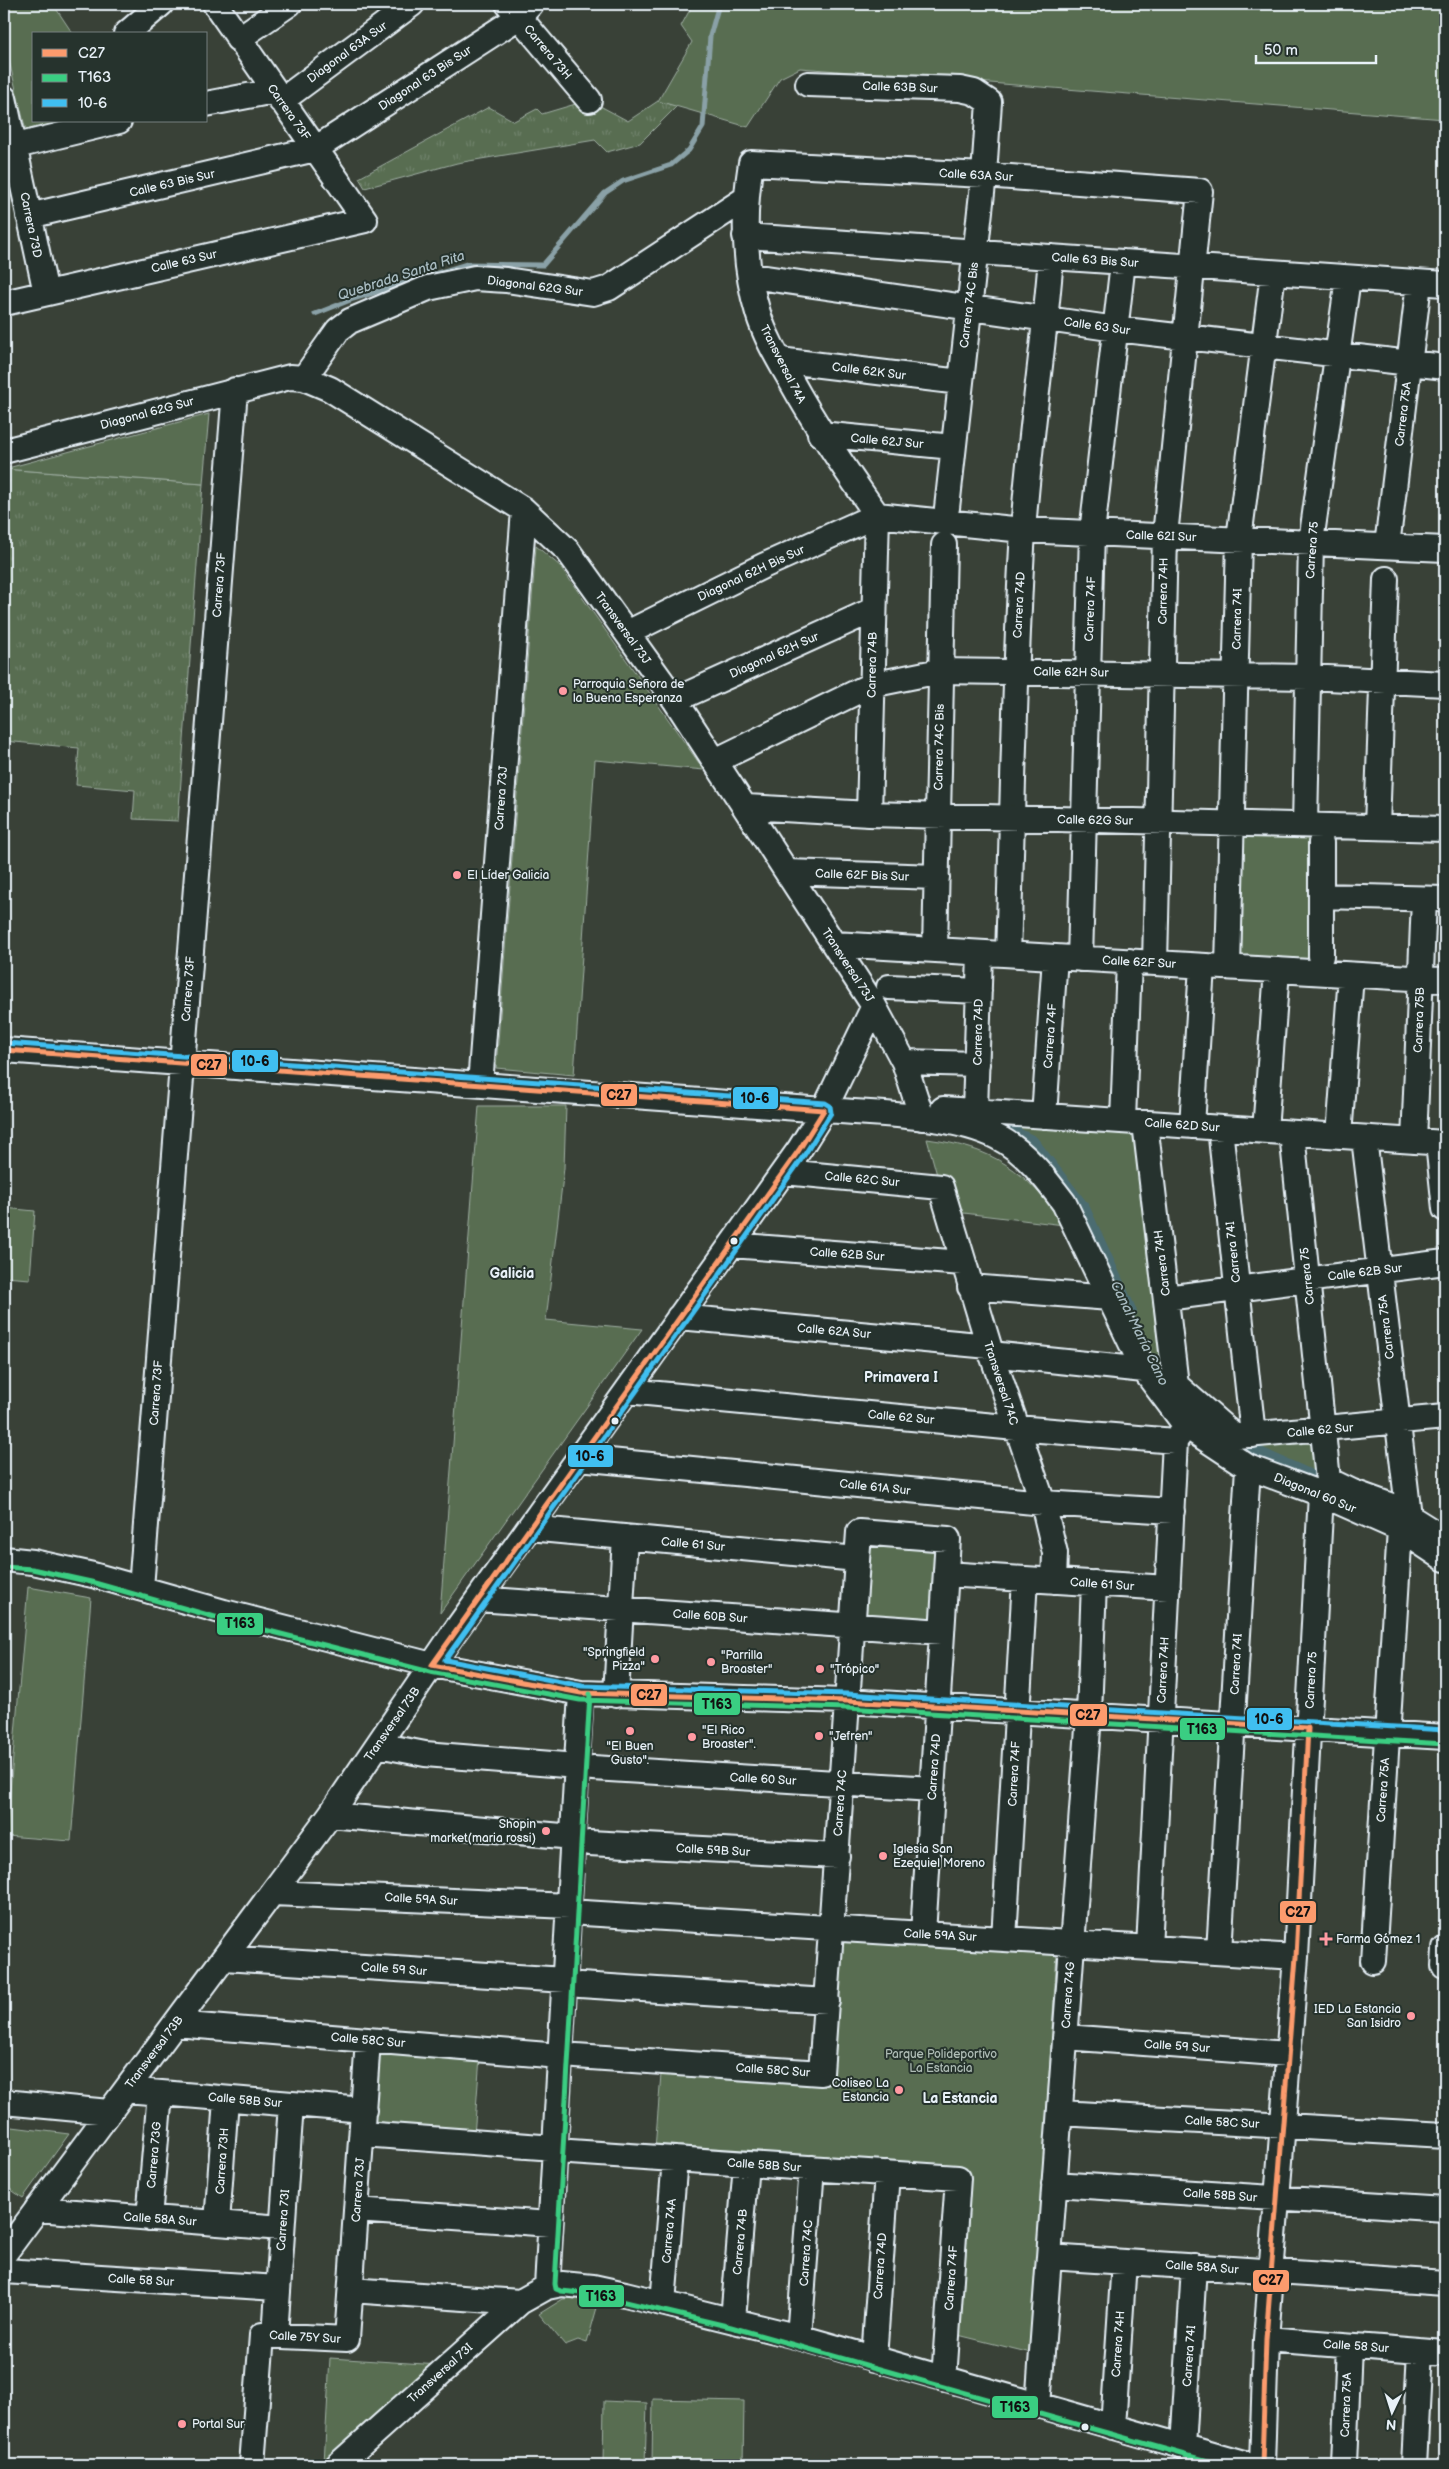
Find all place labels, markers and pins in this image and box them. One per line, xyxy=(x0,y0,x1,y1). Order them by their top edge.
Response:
place label: Parroquia Señora de la Buena Esperanza xyxy=(573,677,684,706)
marker: Parroquia Señora de la Buena Esperanza xyxy=(557,685,569,697)
place label: El Líder Galicia xyxy=(467,868,550,883)
marker: El Líder Galicia xyxy=(451,869,463,881)
unlabelled marker xyxy=(729,1236,739,1246)
unlabelled marker xyxy=(610,1416,620,1426)
place label: "Springfield Pizza" xyxy=(583,1645,645,1674)
place label: "Parrilla Broaster" xyxy=(721,1648,772,1677)
marker: "Springfield Pizza" xyxy=(649,1653,661,1665)
marker: "Parrilla Broaster" xyxy=(705,1656,717,1668)
place label: "Trópico" xyxy=(830,1662,879,1677)
marker: "Trópico" xyxy=(814,1663,826,1675)
place label: "El Rico Broaster". xyxy=(702,1723,756,1752)
marker: "El Buen Gusto". xyxy=(624,1725,636,1737)
place label: "Jefren" xyxy=(829,1729,873,1744)
marker: "Jefren" xyxy=(813,1730,825,1742)
marker: "El Rico Broaster". xyxy=(686,1731,698,1743)
place label: "El Buen Gusto". xyxy=(606,1739,654,1768)
place label: Shopin market(maria rossi) xyxy=(430,1817,536,1846)
marker: Shopin market(maria rossi) xyxy=(540,1825,552,1837)
place label: Iglesia San Ezequiel Moreno xyxy=(893,1842,985,1871)
marker: Iglesia San Ezequiel Moreno xyxy=(877,1850,889,1862)
place label: Farma Gómez 1 xyxy=(1336,1932,1420,1947)
marker: Farma Gómez 1 xyxy=(1320,1933,1332,1945)
place label: IED La Estancia San Isidro xyxy=(1314,2002,1401,2031)
marker: IED La Estancia San Isidro xyxy=(1405,2010,1417,2022)
place label: Coliseo La Estancia xyxy=(832,2076,889,2105)
marker: Coliseo La Estancia xyxy=(893,2084,905,2096)
place label: Portal Sur xyxy=(192,2417,245,2432)
marker: Portal Sur xyxy=(176,2418,188,2430)
unlabelled marker xyxy=(1080,2422,1090,2432)

